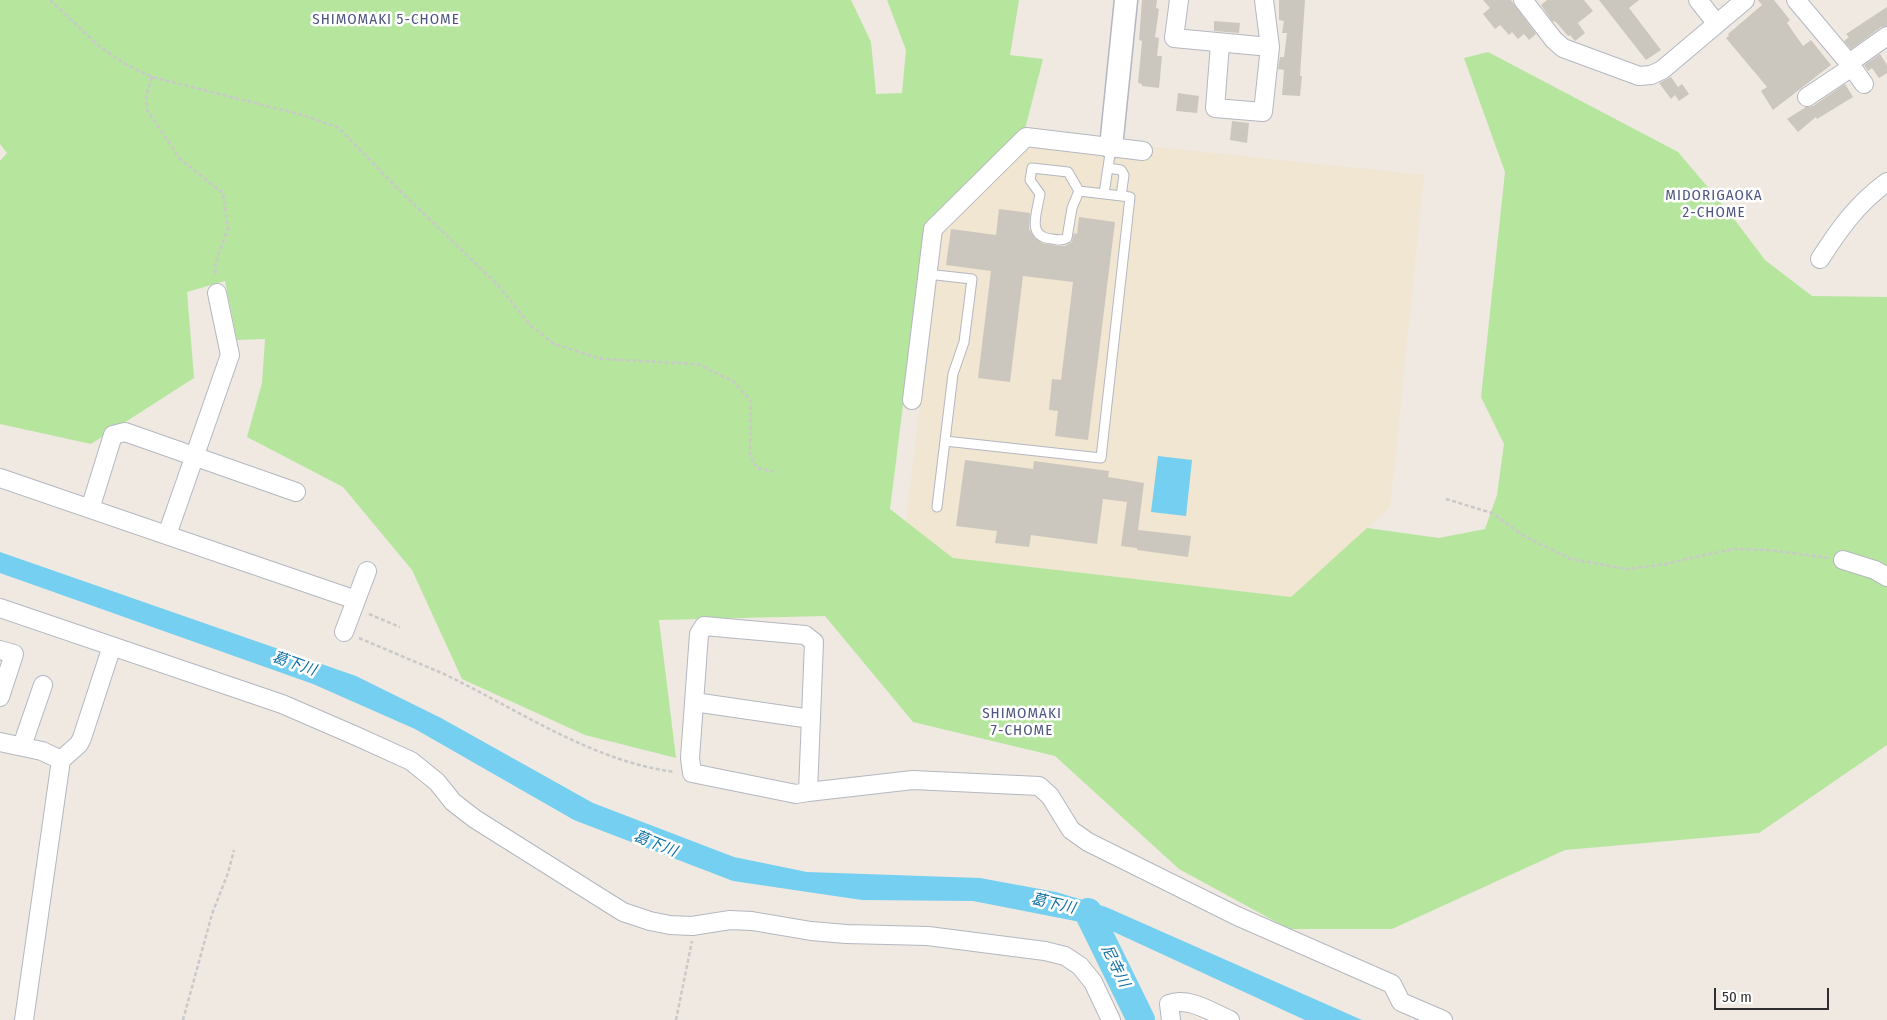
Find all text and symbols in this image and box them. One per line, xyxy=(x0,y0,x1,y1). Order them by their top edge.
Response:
district label: SHIMOMAKI 5-CHOME xyxy=(310,11,462,29)
district label: MIDORIGAOKA 2-CHOME xyxy=(1664,187,1764,222)
water label: 葛下川 xyxy=(270,648,318,680)
district label: SHIMOMAKI 7-CHOME xyxy=(981,705,1063,740)
water label: 葛下川 xyxy=(631,827,679,861)
water label: 葛下川 xyxy=(1029,890,1077,918)
water label: 尼寺川 xyxy=(1097,942,1133,990)
scale bar xyxy=(1717,978,1832,1010)
text: 50 m xyxy=(1722,988,1752,1006)

